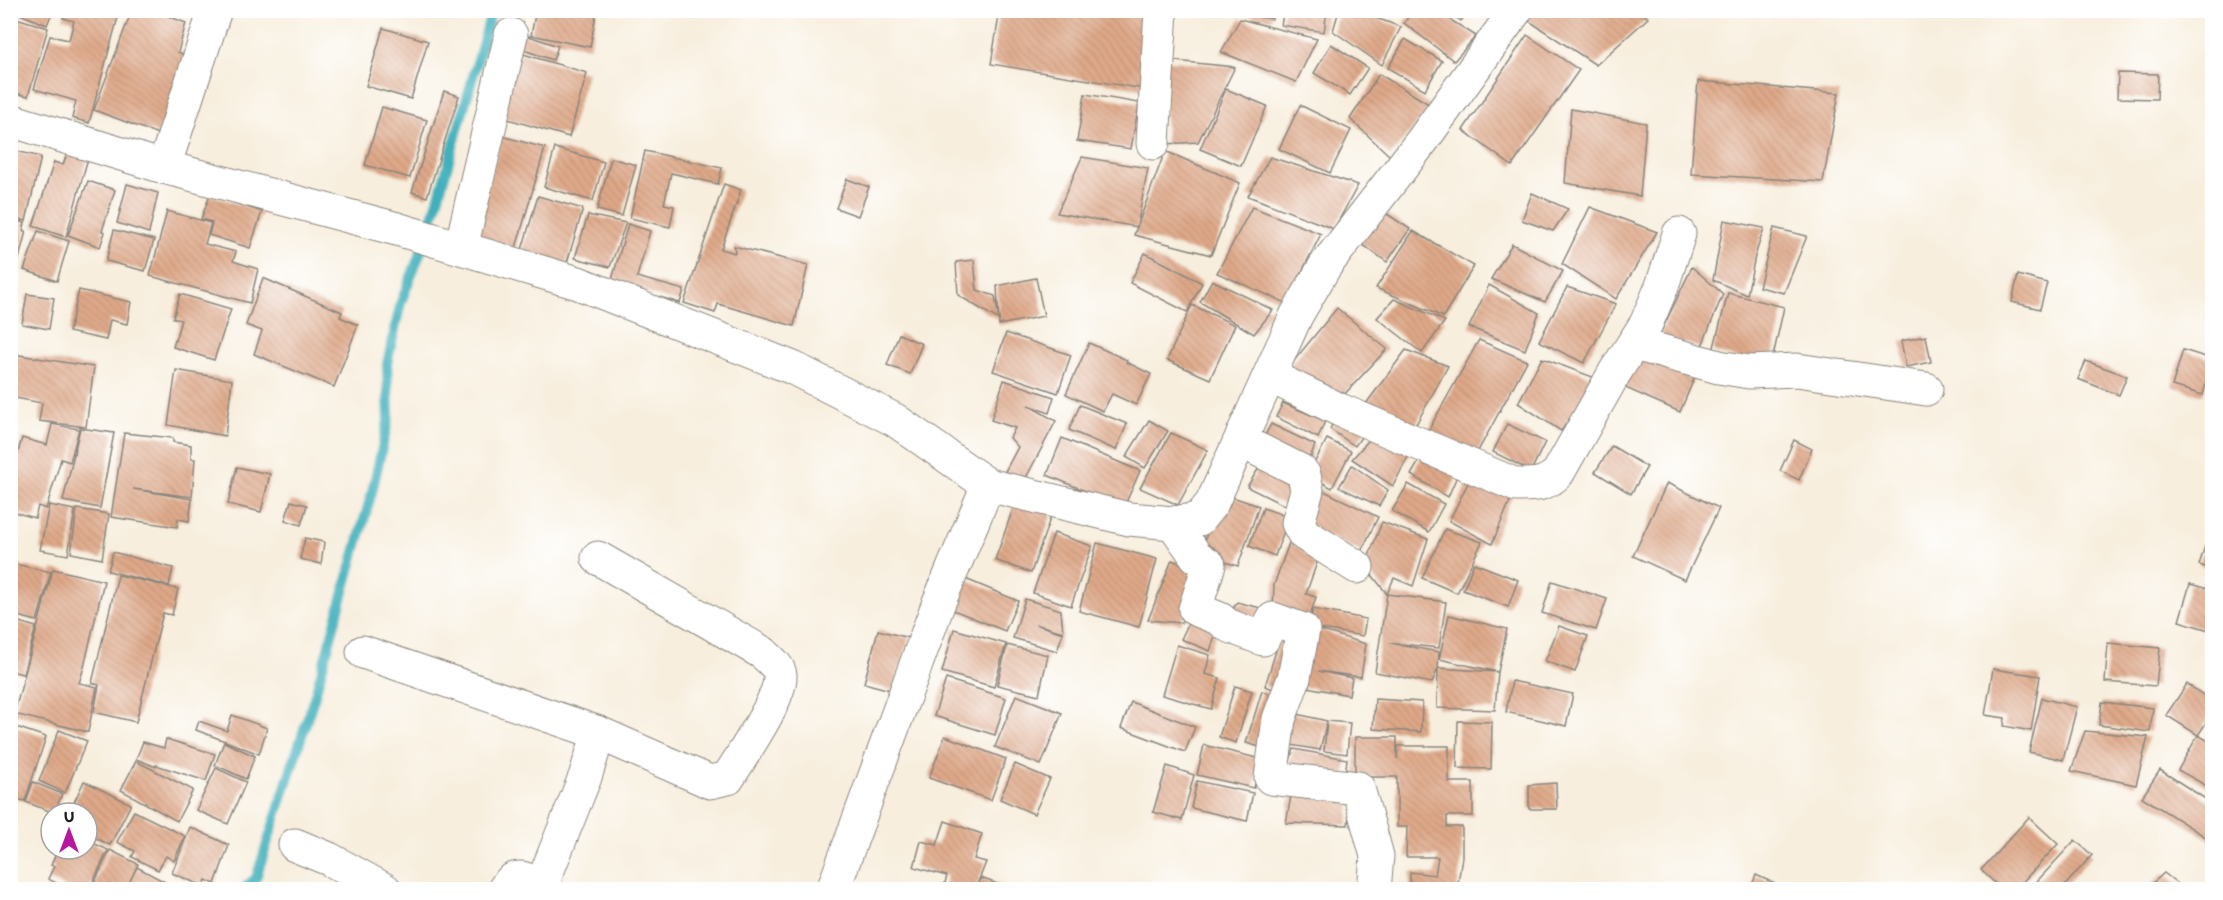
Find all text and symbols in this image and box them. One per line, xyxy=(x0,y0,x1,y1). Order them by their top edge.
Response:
north arrow xyxy=(39,801,99,861)
text: U xyxy=(64,807,74,826)

